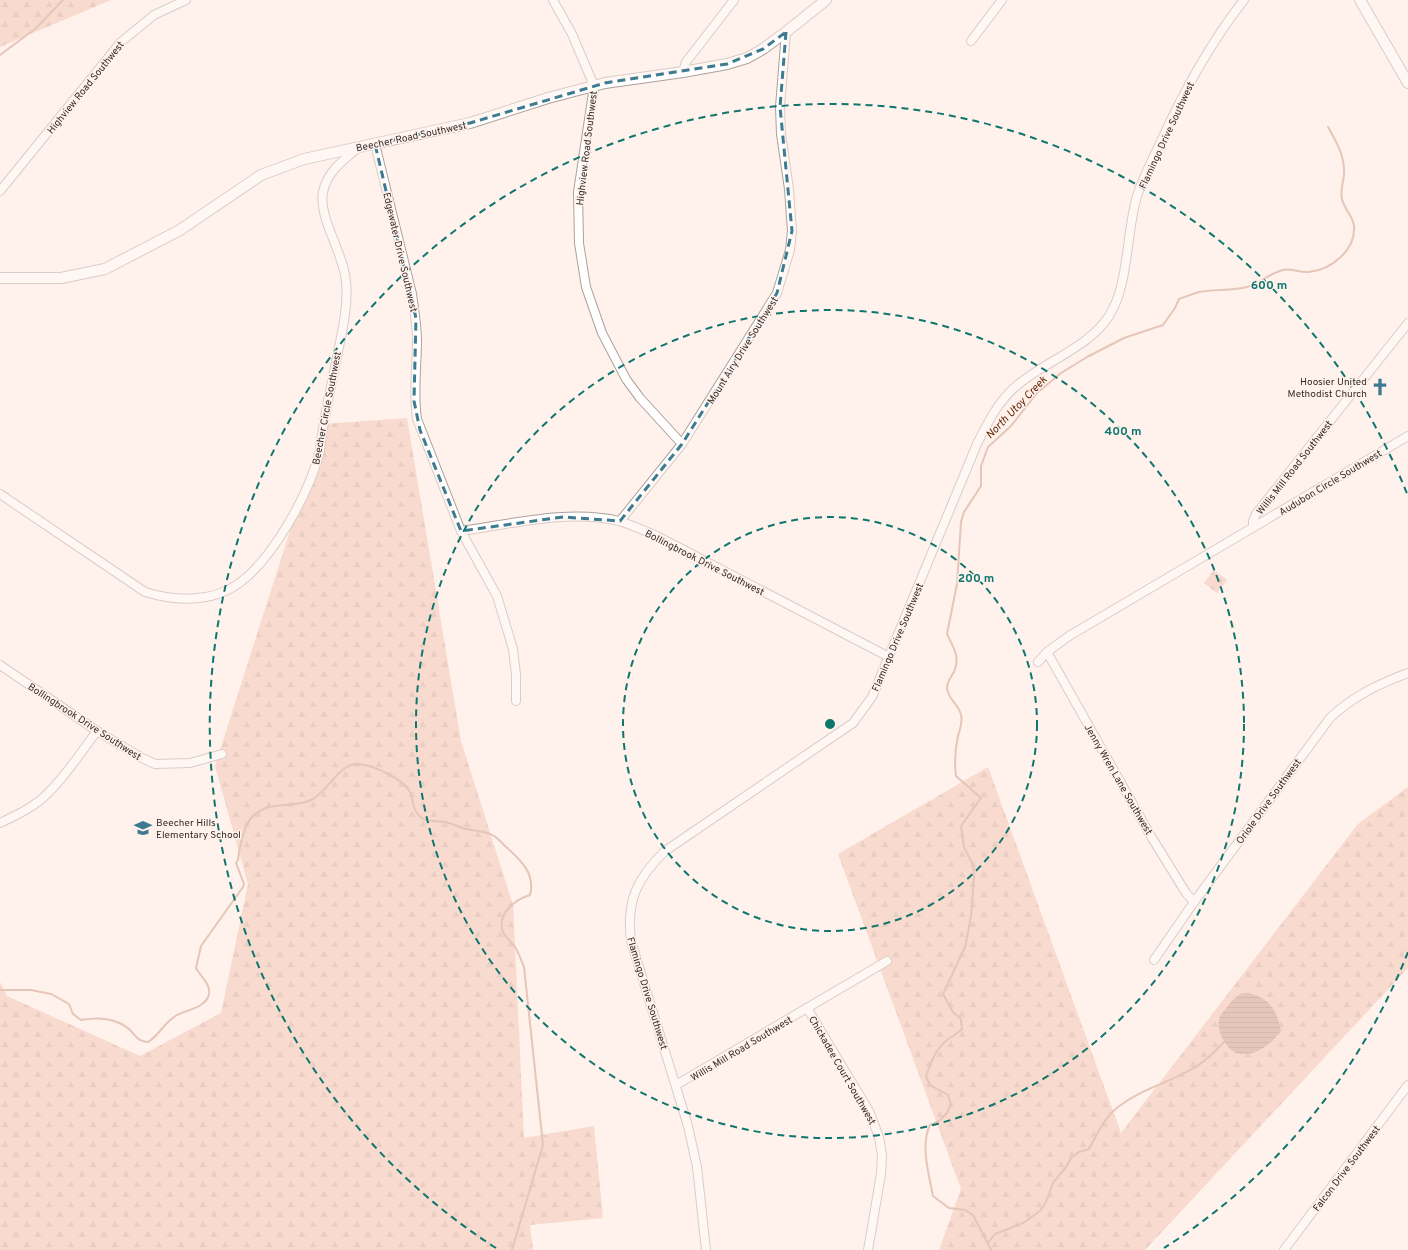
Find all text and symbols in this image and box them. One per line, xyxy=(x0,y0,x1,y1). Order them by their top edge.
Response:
street label: Highview Road Southwest xyxy=(45,39,128,137)
street label: Flamingo Drive Southwest xyxy=(1137,80,1198,191)
street label: Highview Road Southwest xyxy=(574,90,601,206)
street label: Beecher Road Southwest xyxy=(355,119,468,156)
street label: Edgewater Drive Southwest xyxy=(379,191,420,314)
text: 600 m xyxy=(1251,278,1287,294)
street label: Mount Airy Drive Southwest xyxy=(705,294,782,407)
street label: Beecher Circle Southwest xyxy=(310,350,345,466)
water label: North Utoy Creek xyxy=(983,373,1051,442)
place label: Hoosier United Methodist Church xyxy=(1288,376,1367,401)
church icon: Hoosier United Methodist Church xyxy=(1370,377,1390,397)
street label: Willis Mill Road Southwest xyxy=(1254,418,1336,518)
text: 400 m xyxy=(1104,424,1142,440)
street label: Audubon Circle Southwest xyxy=(1277,447,1385,519)
street label: Bollingbrook Drive Southwest xyxy=(642,527,766,599)
text: 200 m xyxy=(958,571,994,587)
street label: Flamingo Drive Southwest xyxy=(870,581,927,694)
street label: Bollingbrook Drive Southwest xyxy=(25,681,143,764)
centre of rings xyxy=(823,717,837,731)
street label: Jenny Wren Lane Southwest xyxy=(1081,722,1155,838)
street label: Oriole Drive Southwest xyxy=(1234,756,1305,847)
place label: Beecher Hills Elementary School xyxy=(156,817,241,842)
school or university icon: Beecher Hills Elementary School xyxy=(133,818,153,838)
street label: Flamingo Drive Southwest xyxy=(623,936,670,1051)
street label: Willis Mill Road Southwest xyxy=(689,1014,795,1085)
street label: Chickadee Court Southwest xyxy=(805,1014,878,1128)
street label: Falcon Drive Southwest xyxy=(1311,1123,1384,1214)

